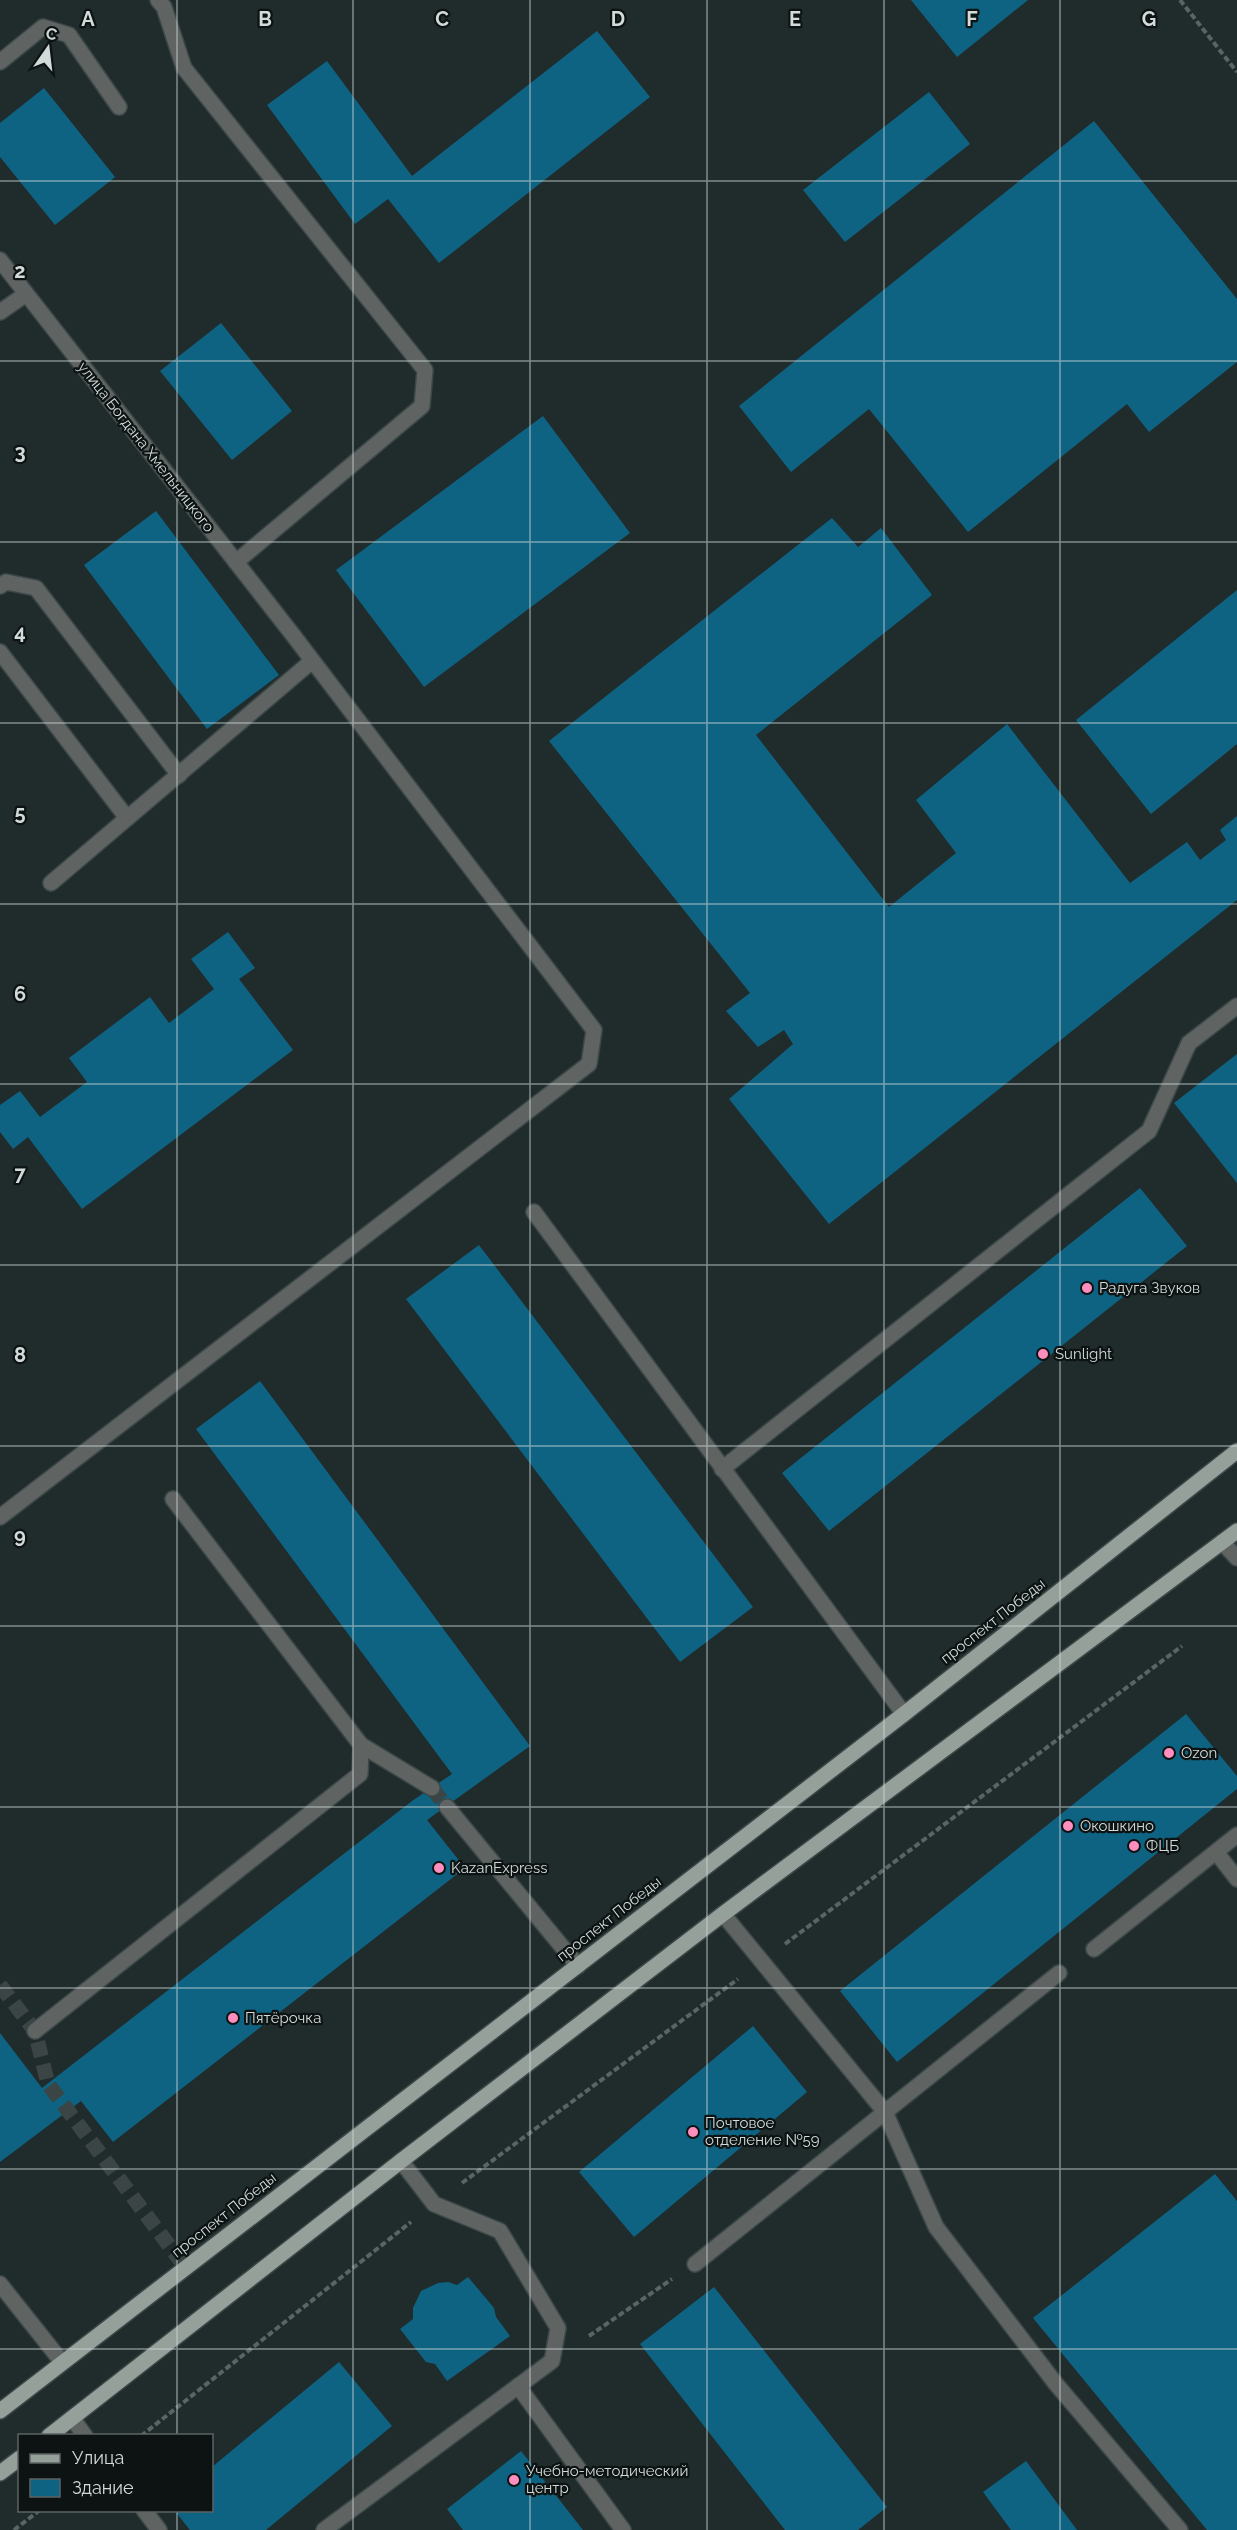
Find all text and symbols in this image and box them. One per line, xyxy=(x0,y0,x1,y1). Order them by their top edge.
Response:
text: A xyxy=(81,7,95,31)
text: B xyxy=(258,7,272,31)
text: C xyxy=(435,7,449,31)
text: D xyxy=(611,7,625,31)
text: E xyxy=(789,7,801,31)
text: F xyxy=(966,7,978,31)
text: G xyxy=(1142,7,1156,31)
north arrow xyxy=(18,18,78,78)
text: С xyxy=(44,23,59,44)
text: 2 xyxy=(14,259,26,283)
street label: улица Богдана Хмельницкого xyxy=(74,358,218,536)
text: 3 xyxy=(14,440,26,464)
text: 4 xyxy=(14,620,26,644)
text: 5 xyxy=(14,801,26,825)
text: 6 xyxy=(14,982,26,1006)
text: 7 xyxy=(14,1162,26,1186)
place label: Радуга Звуков xyxy=(1099,1279,1200,1297)
marker: Радуга Звуков xyxy=(1080,1281,1094,1295)
text: 8 xyxy=(14,1343,26,1367)
place label: Sunlight xyxy=(1055,1345,1112,1363)
marker: Sunlight xyxy=(1036,1347,1050,1361)
text: 9 xyxy=(14,1524,26,1548)
street label: проспект Победы xyxy=(937,1575,1049,1667)
place label: Ozon xyxy=(1181,1744,1217,1762)
marker: Ozon xyxy=(1162,1746,1176,1760)
place label: Окошкино xyxy=(1080,1817,1154,1835)
marker: Окошкино xyxy=(1061,1819,1075,1833)
place label: ФЦБ xyxy=(1146,1837,1179,1855)
marker: ФЦБ xyxy=(1127,1839,1141,1853)
place label: KazanExpress xyxy=(451,1859,547,1877)
marker: KazanExpress xyxy=(432,1861,446,1875)
street label: проспект Победы xyxy=(553,1873,665,1965)
place label: Пятёрочка xyxy=(245,2009,321,2027)
marker: Пятёрочка xyxy=(226,2011,240,2025)
place label: Почтовое отделение №59 xyxy=(705,2114,820,2149)
marker: Почтовое отделение №59 xyxy=(686,2125,700,2139)
street label: проспект Победы xyxy=(168,2169,280,2261)
legend xyxy=(18,2434,213,2512)
text: Улица xyxy=(72,2447,124,2468)
place label: Учебно-методический центр xyxy=(526,2462,688,2497)
marker: Учебно-методический центр xyxy=(507,2473,521,2487)
text: Здание xyxy=(72,2477,134,2498)

